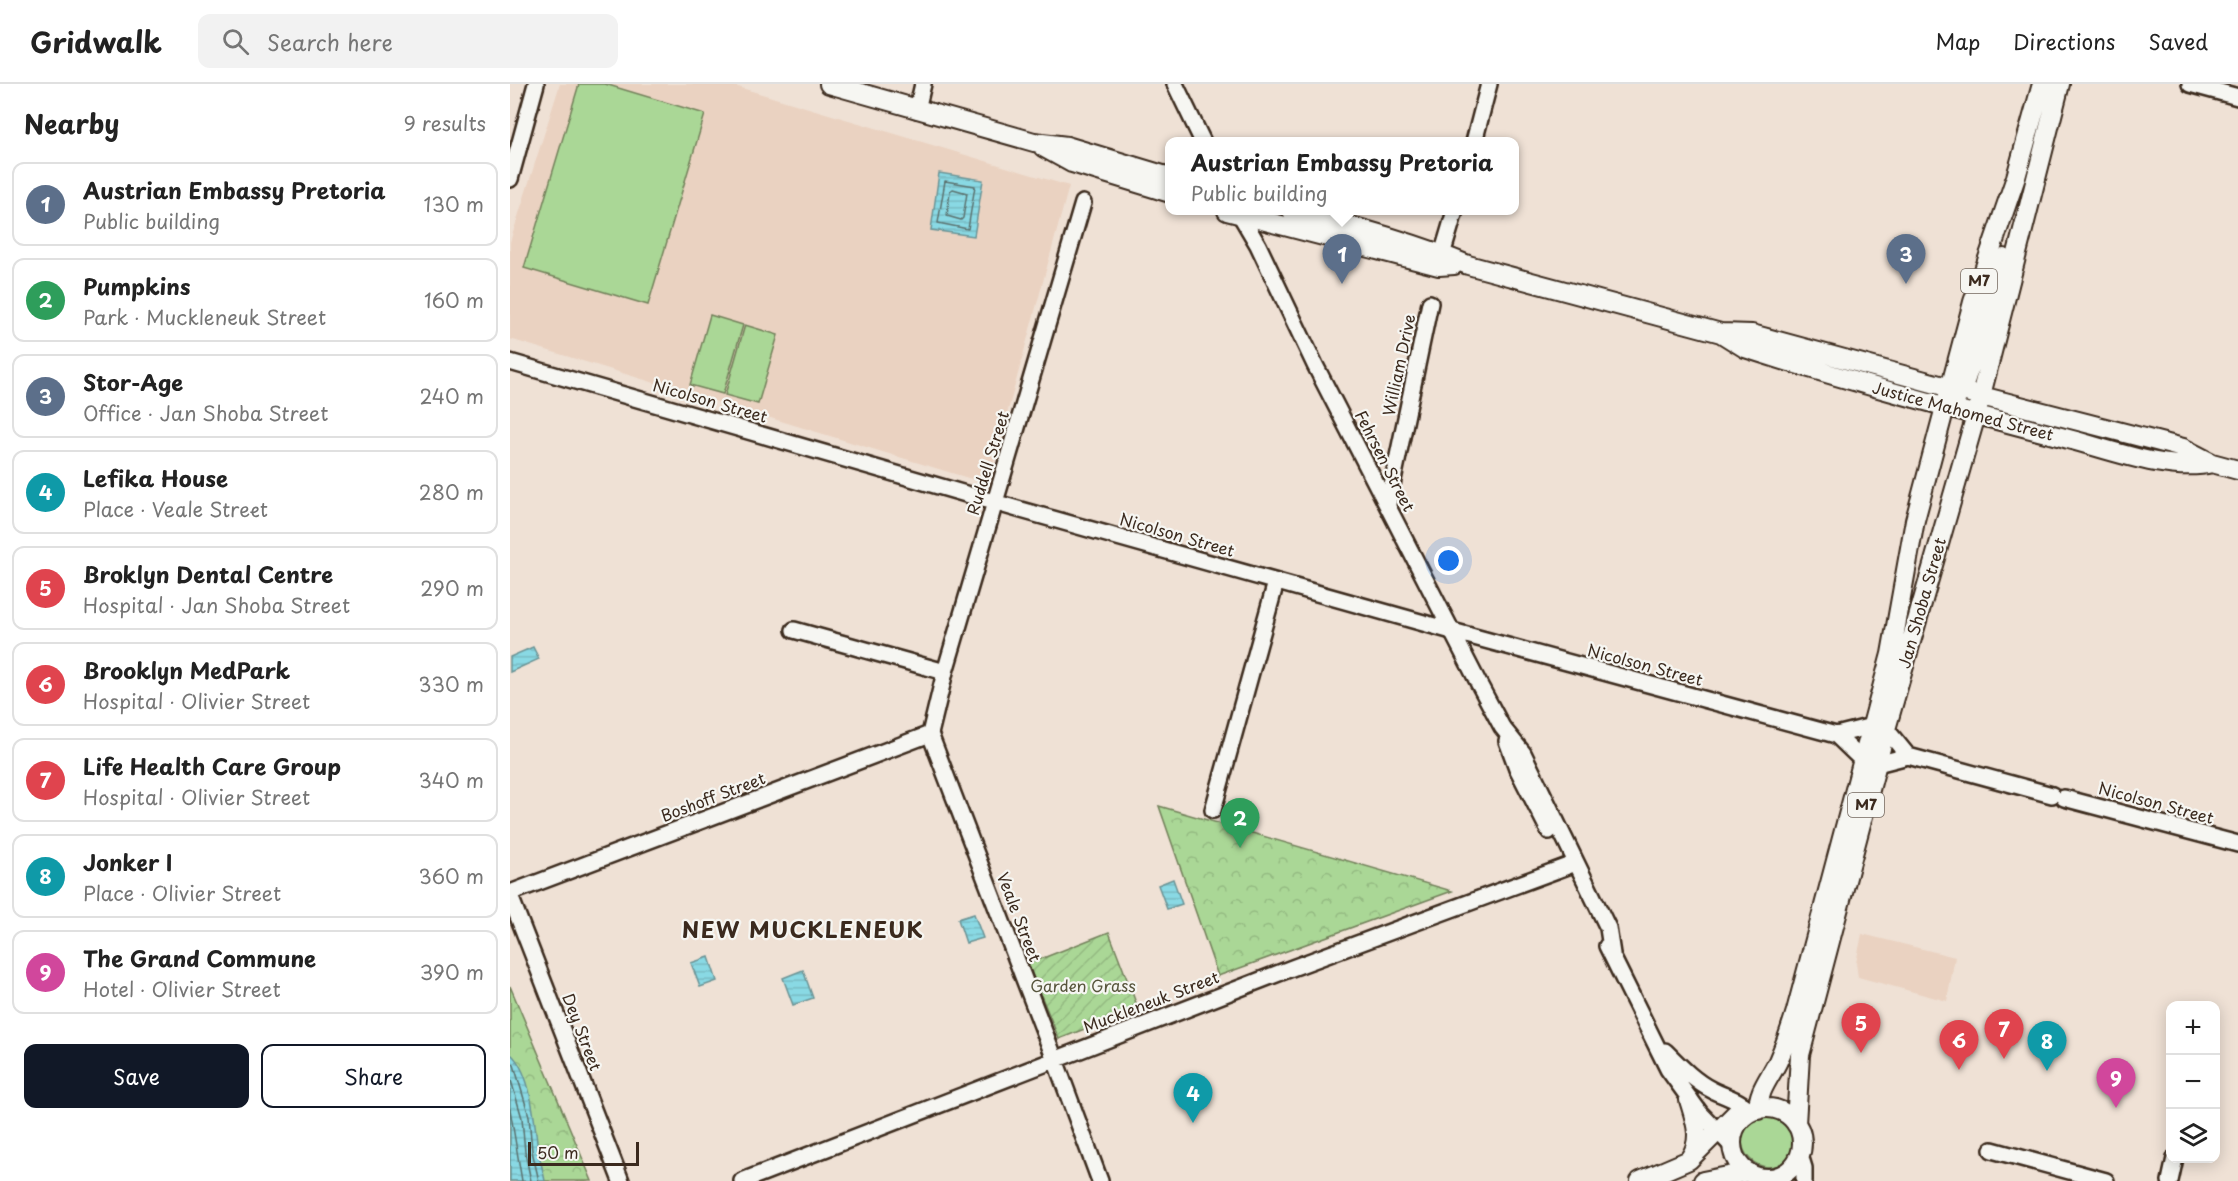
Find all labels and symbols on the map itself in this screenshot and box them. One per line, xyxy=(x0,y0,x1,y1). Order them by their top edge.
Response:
pin: 1 xyxy=(1322,234,1362,284)
pin: 3 xyxy=(1886,234,1926,284)
road number: M7 xyxy=(1961,269,1997,293)
street label: William Drive xyxy=(1376,311,1421,418)
street label: Nicolson Street xyxy=(650,372,771,428)
street label: Justice Mahomed Street xyxy=(1870,374,2057,446)
street label: Fehrsen Street xyxy=(1350,406,1422,516)
street label: Ruddell Street xyxy=(960,407,1014,518)
street label: Nicolson Street xyxy=(1117,506,1238,562)
street label: Jan Shoba Street xyxy=(1891,534,1951,671)
your location xyxy=(1434,546,1463,575)
street label: Nicolson Street xyxy=(1585,637,1706,691)
street label: Boshoff Street xyxy=(657,765,769,827)
street label: Nicolson Street xyxy=(2096,775,2217,829)
road number: M7 xyxy=(1848,793,1884,817)
pin: 2 xyxy=(1220,798,1260,848)
street label: Veale Street xyxy=(992,868,1048,965)
district label: NEW MUCKLENEUK xyxy=(682,912,924,945)
street label: Muckleneuk Street xyxy=(1079,964,1223,1038)
park label: Garden Grass xyxy=(1030,973,1136,997)
street label: Dey Street xyxy=(557,990,609,1074)
pin: 5 xyxy=(1842,1004,1880,1053)
pin: 7 xyxy=(1984,1010,2024,1059)
pin: 6 xyxy=(1940,1020,1978,1070)
pin: 8 xyxy=(2028,1022,2066,1071)
pin: 9 xyxy=(2096,1058,2136,1108)
pin: 4 xyxy=(1174,1074,1212,1123)
scale bar xyxy=(528,1139,639,1166)

